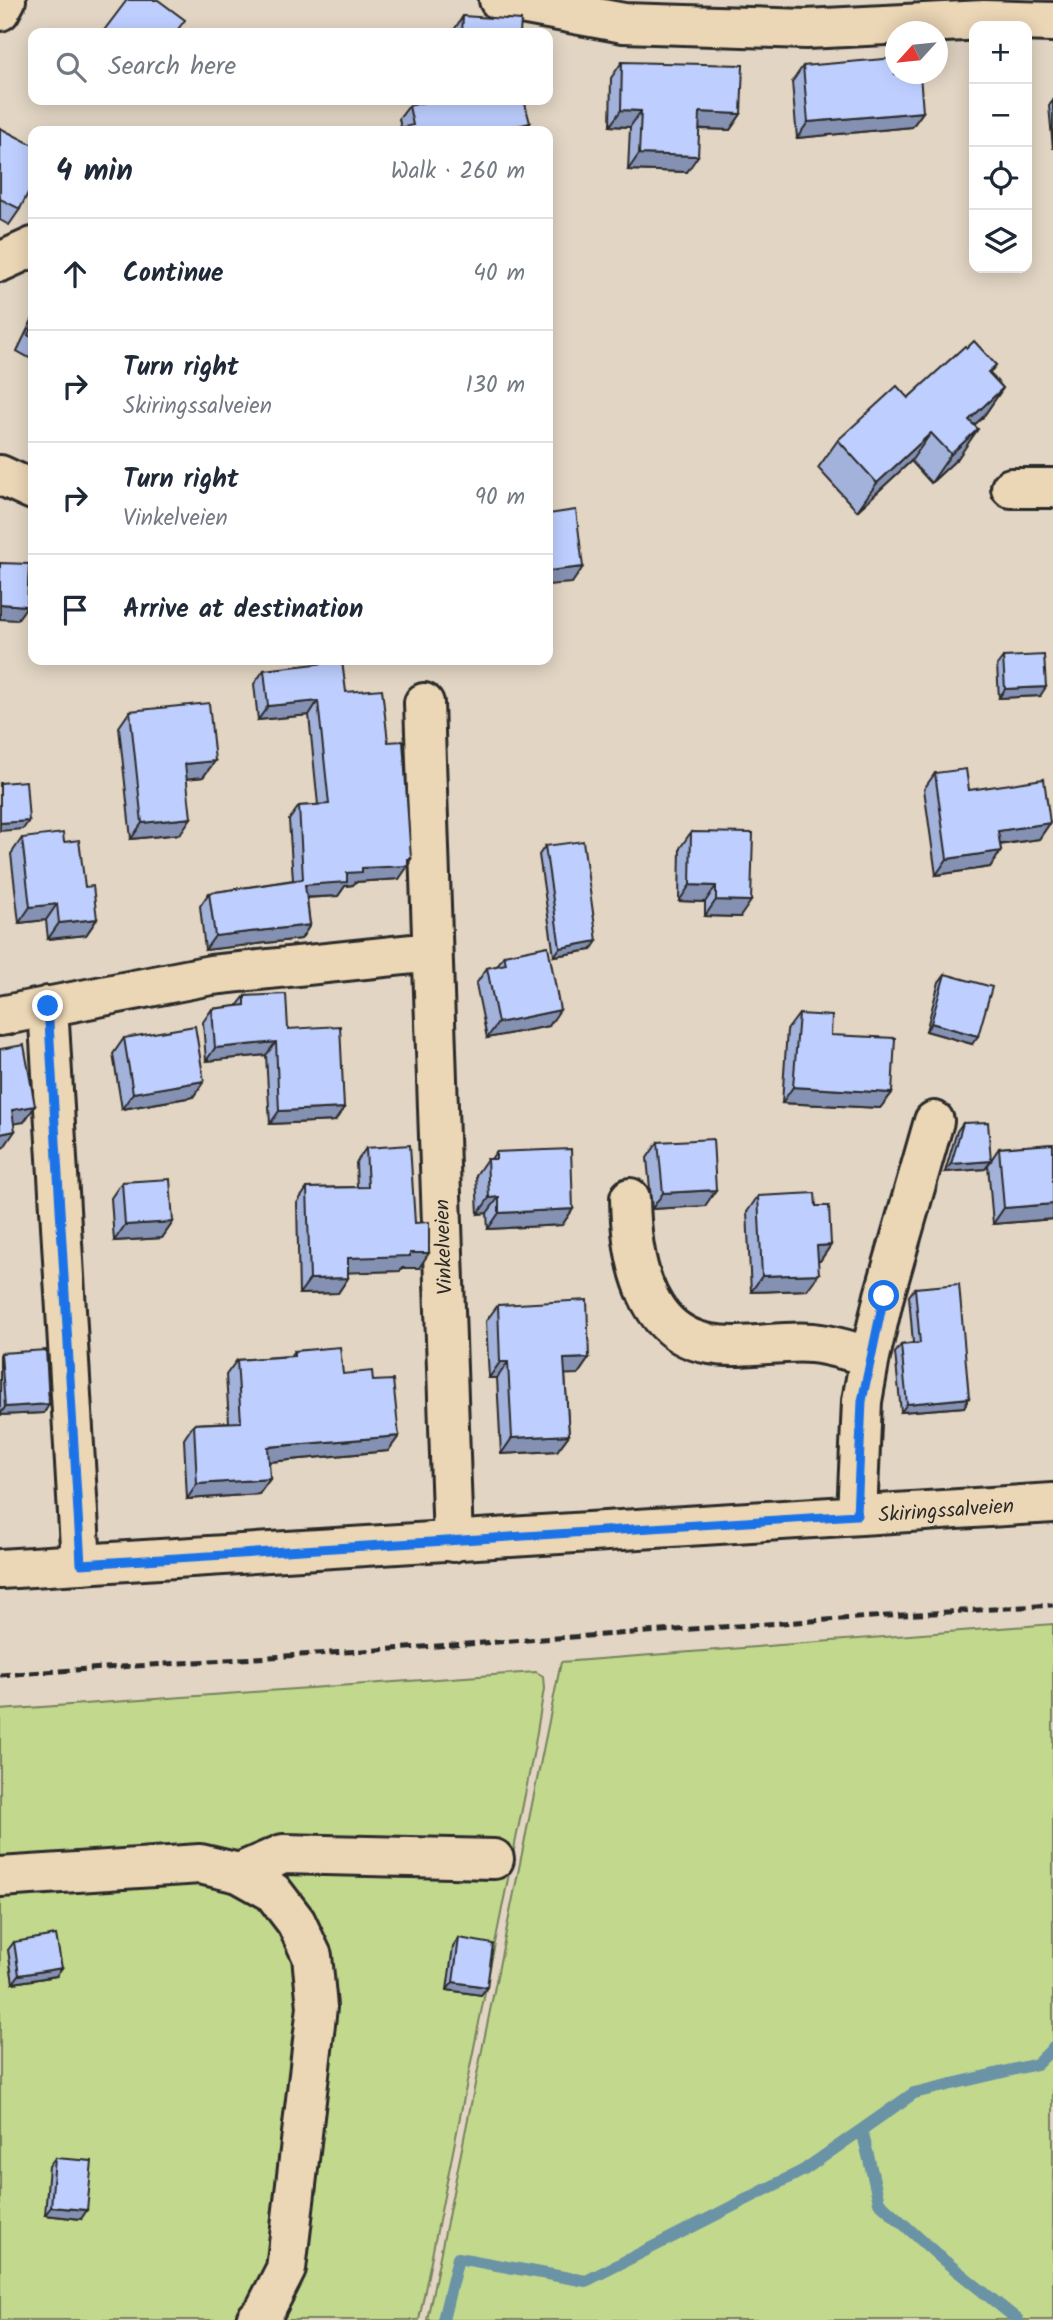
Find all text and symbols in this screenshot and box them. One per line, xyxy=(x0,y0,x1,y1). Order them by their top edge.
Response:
north arrow xyxy=(885,21,948,84)
map controls xyxy=(969,21,1032,273)
button: + xyxy=(969,21,1032,84)
search box xyxy=(28,28,553,105)
text: Search here xyxy=(108,46,236,88)
icon: search xyxy=(52,48,90,86)
button: − xyxy=(969,84,1032,147)
button: locate xyxy=(969,147,1032,210)
text: 4 min xyxy=(56,148,133,196)
text: Walk · 260 m xyxy=(391,154,525,190)
button: layers xyxy=(969,210,1032,273)
text: Continue xyxy=(123,253,224,295)
icon: ahead xyxy=(56,255,94,293)
text: 40 m xyxy=(473,256,525,292)
text: Turn right xyxy=(123,347,239,389)
icon: right xyxy=(56,367,94,405)
text: 130 m xyxy=(466,368,525,404)
text: Skiringssalveien xyxy=(123,389,272,425)
text: Turn right xyxy=(123,459,239,501)
icon: right xyxy=(56,479,94,517)
text: 90 m xyxy=(475,480,525,516)
text: Vinkelveien xyxy=(123,501,228,537)
text: Arrive at destination xyxy=(123,589,363,631)
icon: arrive xyxy=(56,591,94,629)
route end xyxy=(32,990,63,1021)
street label: Vinkelveien xyxy=(426,1199,463,1295)
route start xyxy=(868,1280,899,1311)
street label: Skiringssalveien xyxy=(877,1490,1015,1533)

